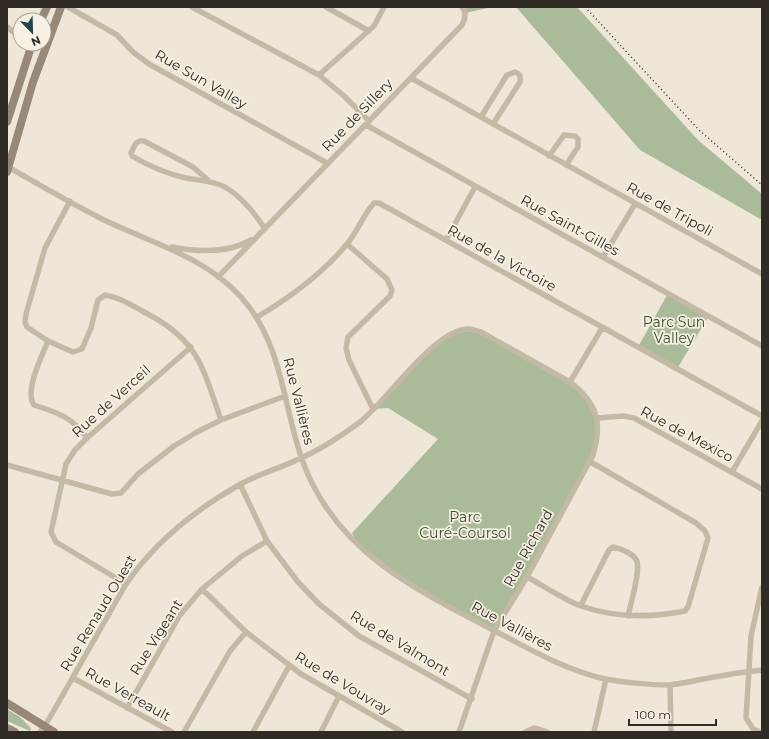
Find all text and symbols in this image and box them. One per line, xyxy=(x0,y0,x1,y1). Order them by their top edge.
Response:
north arrow xyxy=(12,12,52,52)
text: N xyxy=(29,33,43,49)
street label: Rue Sun Valley xyxy=(152,45,251,113)
street label: Rue de Sillery xyxy=(318,74,397,155)
street label: Rue de Tripoli xyxy=(624,178,716,240)
street label: Rue Saint-Gilles xyxy=(517,190,623,260)
street label: Rue de la Victoire xyxy=(444,221,560,295)
park label: Parc Sun Valley xyxy=(643,313,705,347)
street label: Rue Vallières xyxy=(279,355,319,447)
street label: Rue de Verceil xyxy=(68,361,154,441)
street label: Rue de Mexico xyxy=(637,402,737,466)
street label: Rue Richard xyxy=(499,506,557,590)
park label: Parc Curé-Coursol xyxy=(419,508,511,542)
street label: Rue Renaud Ouest xyxy=(56,551,140,674)
street label: Rue Vigeant xyxy=(126,595,187,678)
street label: Rue Vallières xyxy=(468,597,556,655)
street label: Rue de Valmont xyxy=(347,606,453,680)
street label: Rue de Vouvray xyxy=(292,647,395,719)
street label: Rue Verreault xyxy=(82,663,174,725)
scale bar xyxy=(629,701,716,727)
text: 100 m xyxy=(635,707,671,722)

